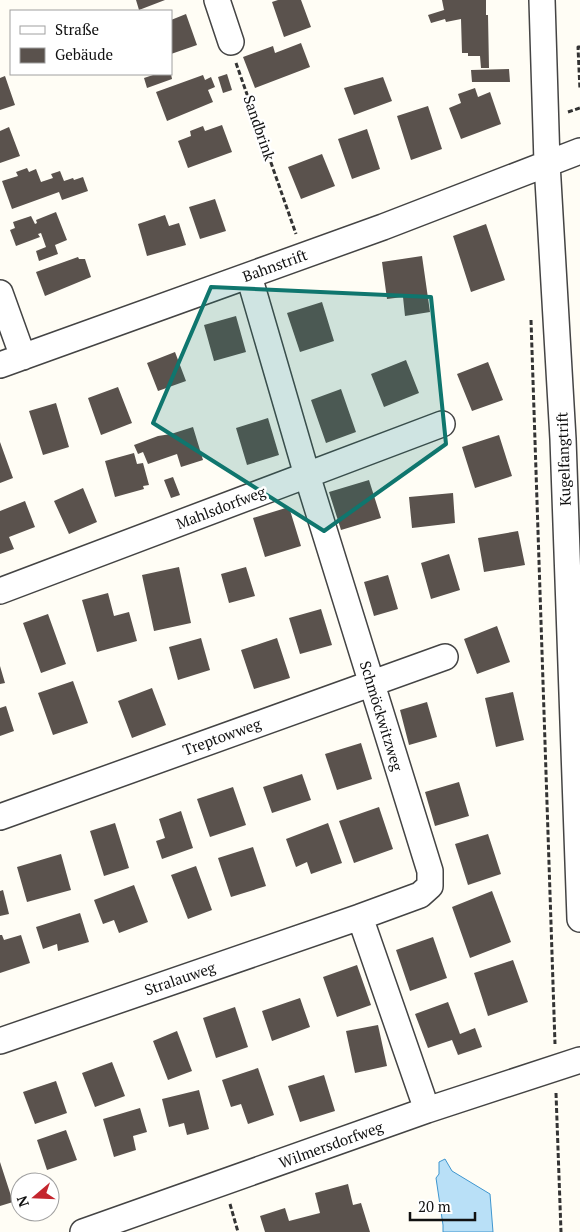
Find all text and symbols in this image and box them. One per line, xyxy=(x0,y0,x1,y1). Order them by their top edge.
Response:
legend xyxy=(10,10,172,75)
text: Straße xyxy=(55,19,99,39)
text: Gebäude xyxy=(55,44,113,64)
street label: Sandbrink xyxy=(239,92,281,163)
street label: Bahnstrift xyxy=(240,244,310,286)
street label: Kugelfangtrift xyxy=(551,411,575,506)
street label: Mahlsdorfweg xyxy=(173,480,269,533)
street label: Schmöckwitzweg xyxy=(356,658,409,774)
street label: Treptowweg xyxy=(180,712,264,759)
street label: Stralauweg xyxy=(142,956,219,1000)
street label: Wilmersdorfweg xyxy=(276,1116,387,1172)
north arrow xyxy=(10,1172,60,1222)
scale bar xyxy=(410,1190,475,1222)
text: N xyxy=(11,1193,33,1210)
text: 20 m xyxy=(418,1196,451,1216)

